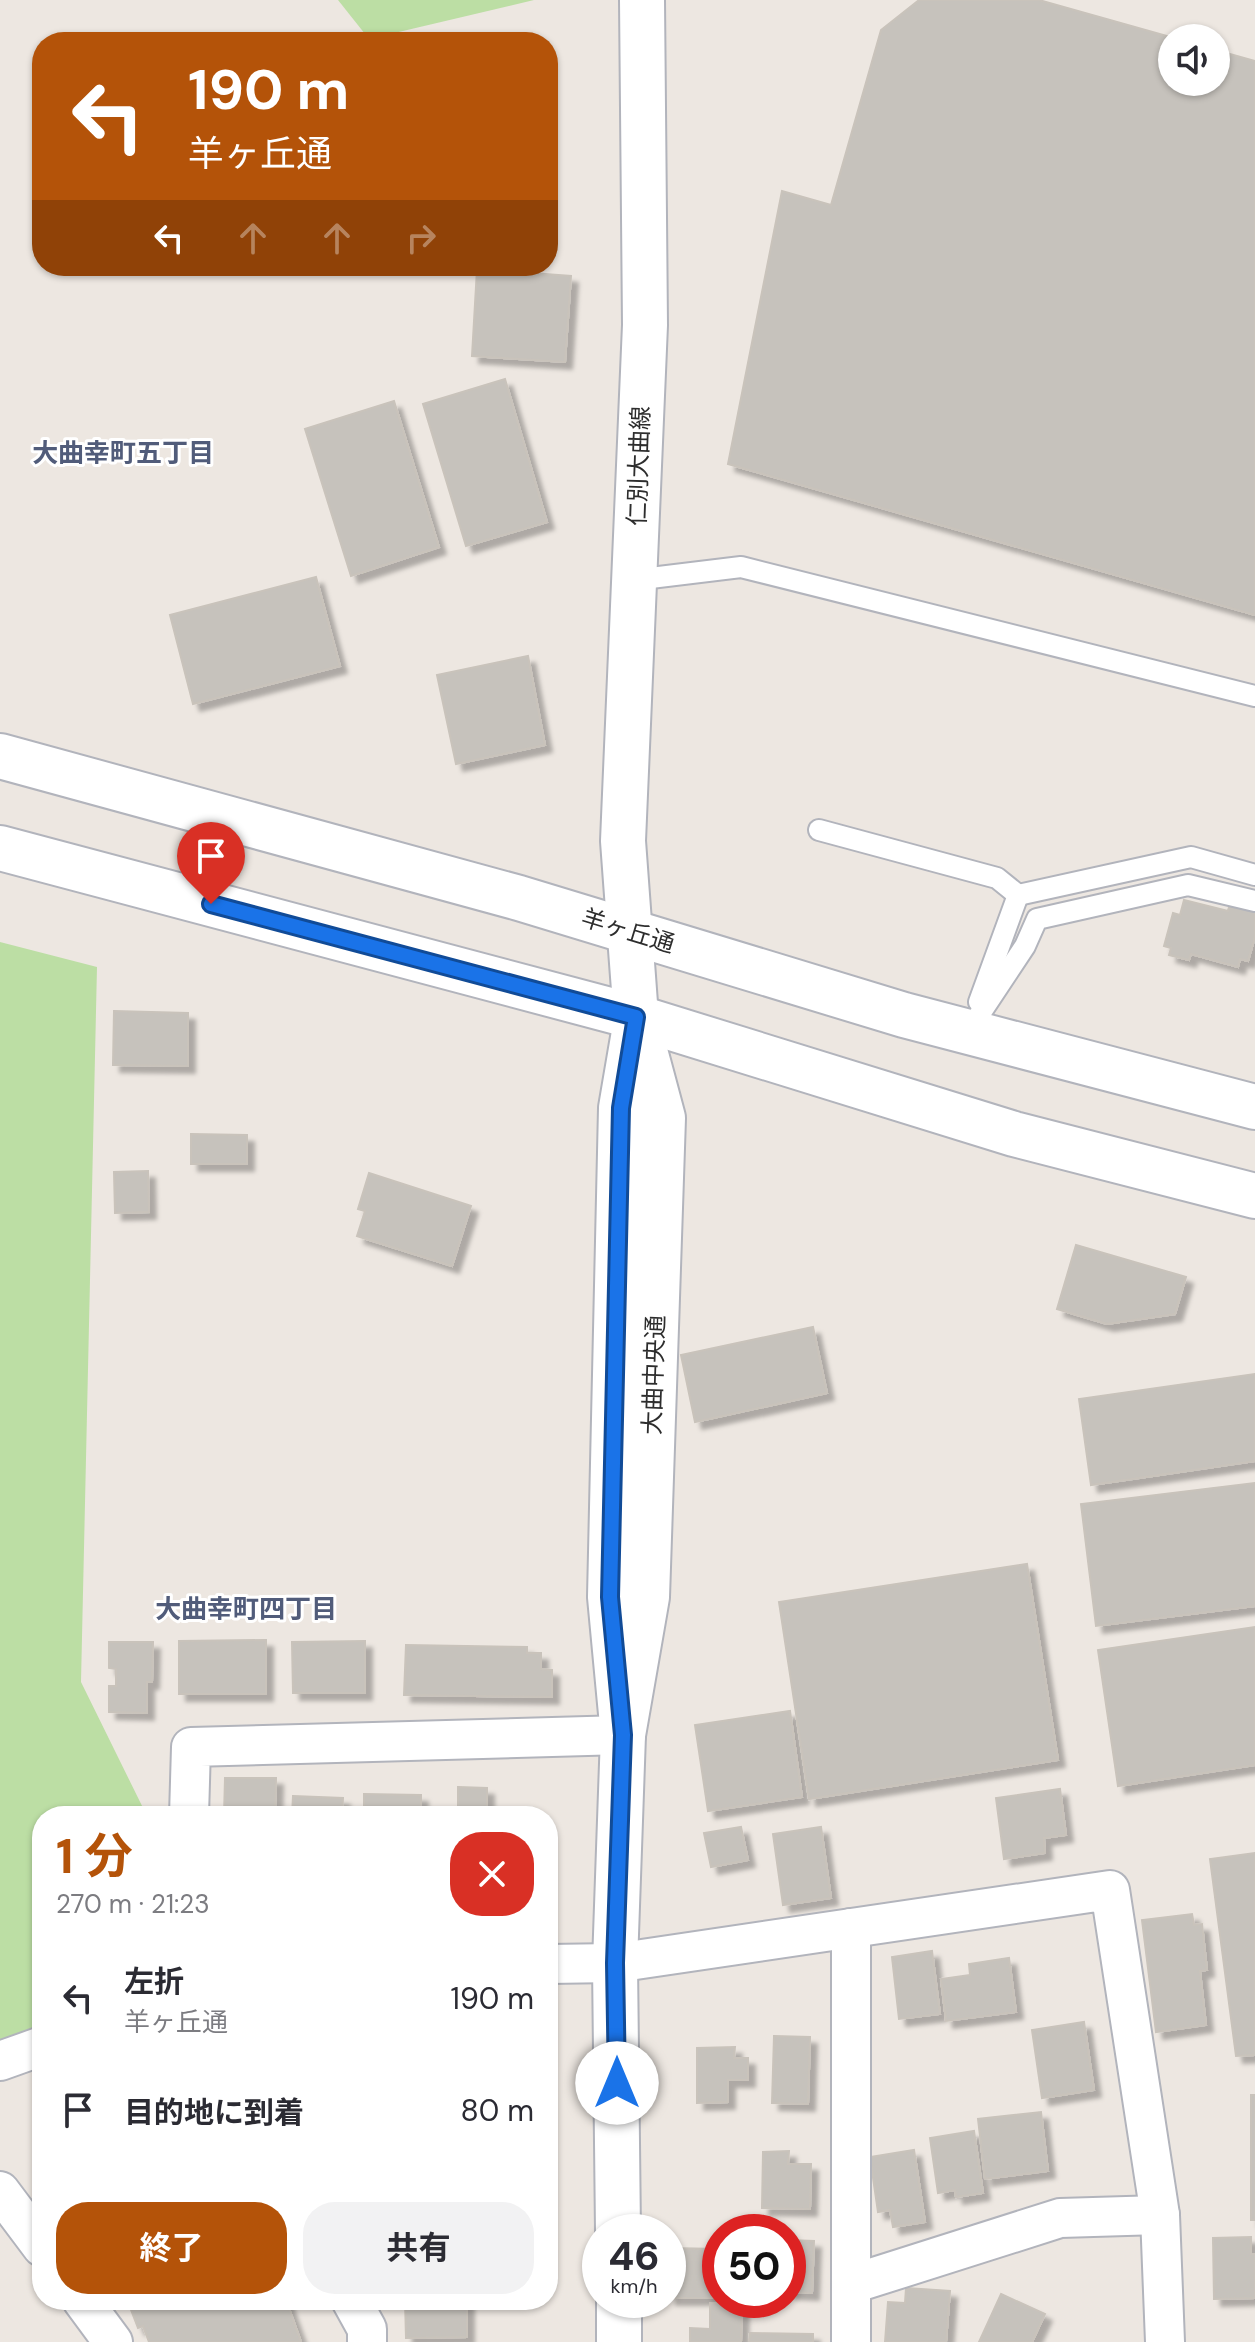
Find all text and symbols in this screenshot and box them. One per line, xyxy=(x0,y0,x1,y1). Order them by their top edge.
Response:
map controls xyxy=(1158,24,1230,96)
button: sound xyxy=(1158,24,1230,96)
text: 190 m xyxy=(188,53,349,126)
icon: left xyxy=(56,64,160,168)
text: 羊ヶ丘通 xyxy=(188,130,332,177)
icon: left xyxy=(147,216,191,260)
icon: ahead xyxy=(231,216,275,260)
icon: ahead xyxy=(315,216,359,260)
icon: right xyxy=(399,216,443,260)
street label: 仁別大曲線 xyxy=(621,405,656,526)
district label: 大曲幸町五丁目 xyxy=(32,436,214,470)
pin xyxy=(177,822,245,904)
icon: arrive xyxy=(189,834,233,878)
street label: 羊ヶ丘通 xyxy=(578,902,679,959)
street label: 大曲中央通 xyxy=(636,1314,671,1435)
district label: 大曲幸町四丁目 xyxy=(155,1592,337,1626)
text: 1 分 xyxy=(56,1825,133,1888)
button: close xyxy=(450,1832,534,1916)
text: 270 m · 21:23 xyxy=(56,1887,210,1921)
text: 左折 xyxy=(124,1962,184,2001)
icon: left xyxy=(56,1976,100,2020)
text: 190 m xyxy=(451,1979,534,2018)
text: 羊ヶ丘通 xyxy=(124,2005,228,2039)
position arrow xyxy=(575,2041,659,2125)
icon: arrive xyxy=(56,2088,100,2132)
text: 80 m xyxy=(461,2091,534,2130)
text: 目的地に到着 xyxy=(124,2093,304,2132)
button: 終了 xyxy=(56,2202,287,2294)
button: 共有 xyxy=(303,2202,534,2294)
speed limit sign: 50 xyxy=(702,2214,806,2318)
text: 46 xyxy=(608,2230,660,2282)
text: km/h xyxy=(610,2273,658,2299)

